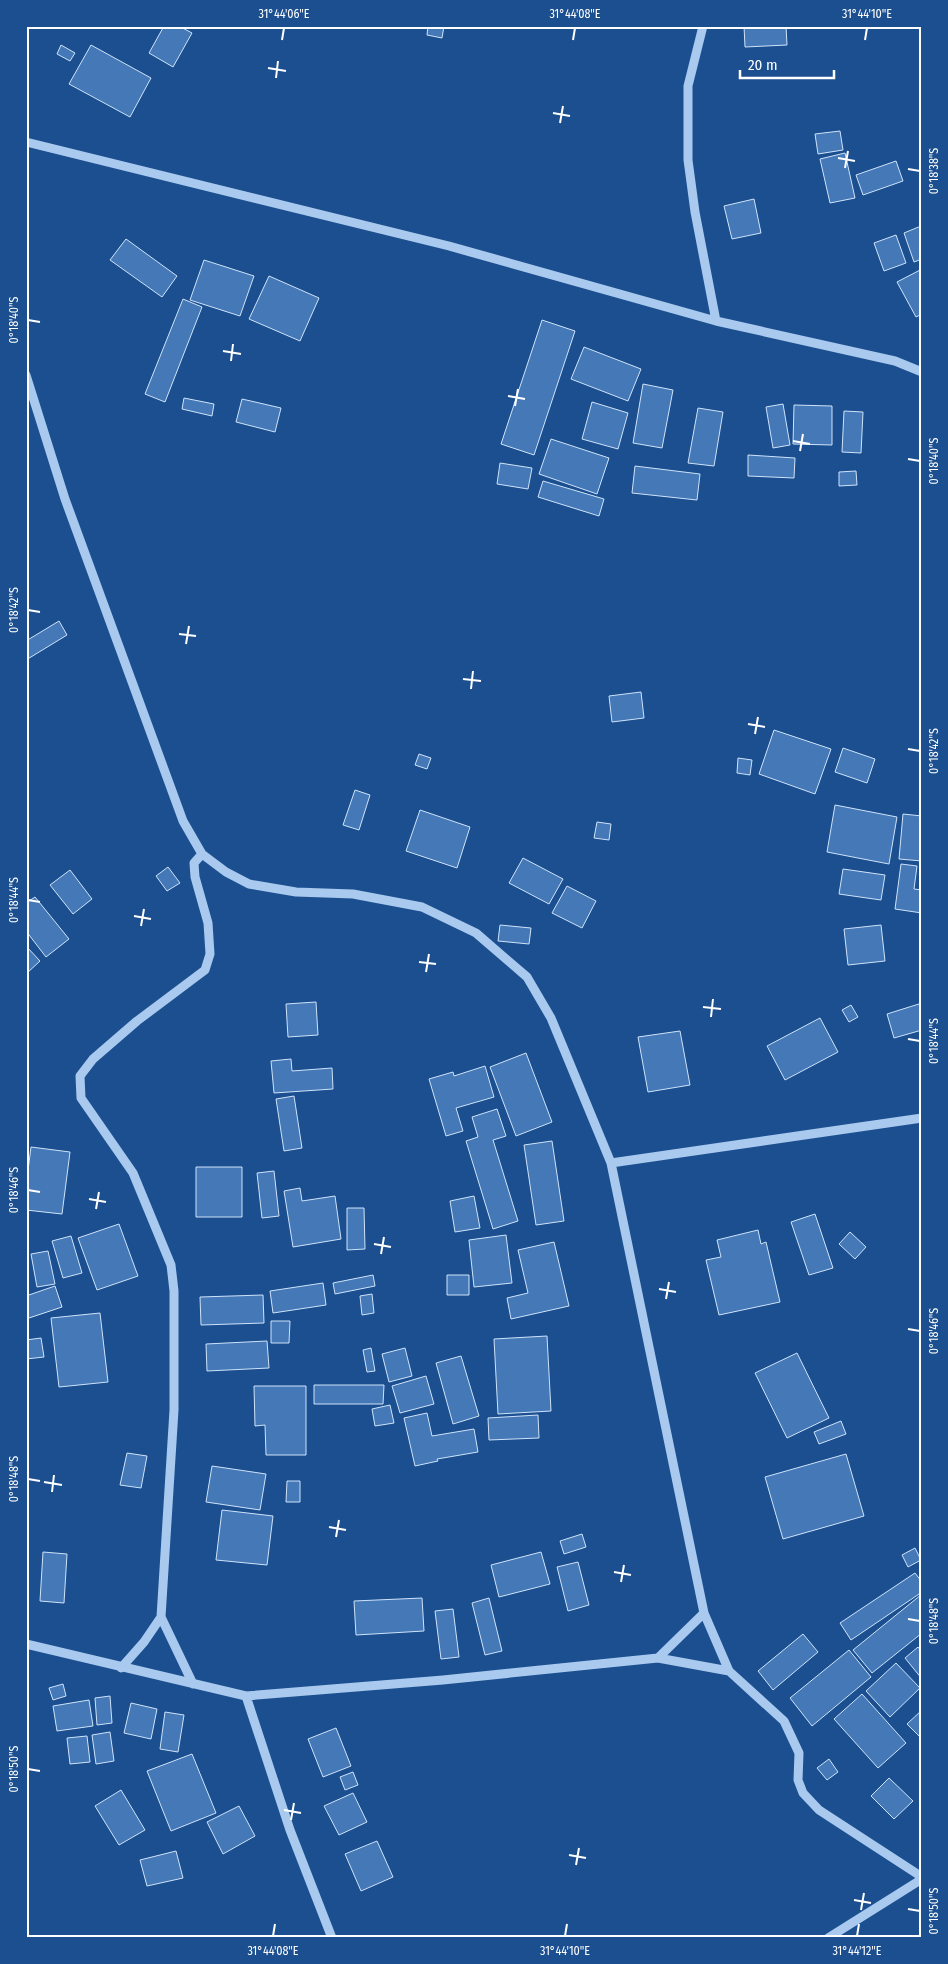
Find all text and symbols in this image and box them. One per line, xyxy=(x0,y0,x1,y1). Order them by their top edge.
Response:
text: 31°44'06"E xyxy=(259,7,310,21)
text: 31°44'08"E xyxy=(550,7,601,21)
text: 31°44'10"E xyxy=(842,7,892,21)
scale bar xyxy=(740,48,834,80)
text: 20 m xyxy=(748,56,778,74)
text: 0°18'38"S xyxy=(927,148,941,194)
text: 0°18'40"S xyxy=(7,297,21,343)
text: 0°18'40"S xyxy=(927,438,941,484)
text: 0°18'42"S xyxy=(7,587,21,633)
text: 0°18'42"S xyxy=(927,728,941,774)
text: 0°18'44"S xyxy=(7,877,21,923)
text: 0°18'44"S xyxy=(927,1018,941,1064)
text: 0°18'46"S xyxy=(7,1167,21,1213)
text: 0°18'46"S xyxy=(927,1308,941,1354)
text: 0°18'48"S xyxy=(7,1456,21,1502)
text: 0°18'48"S xyxy=(927,1598,941,1644)
text: 0°18'50"S xyxy=(7,1745,21,1792)
text: 0°18'50"S xyxy=(927,1887,941,1934)
text: 31°44'08"E xyxy=(248,1944,299,1958)
text: 31°44'10"E xyxy=(540,1944,590,1958)
text: 31°44'12"E xyxy=(832,1944,882,1958)

